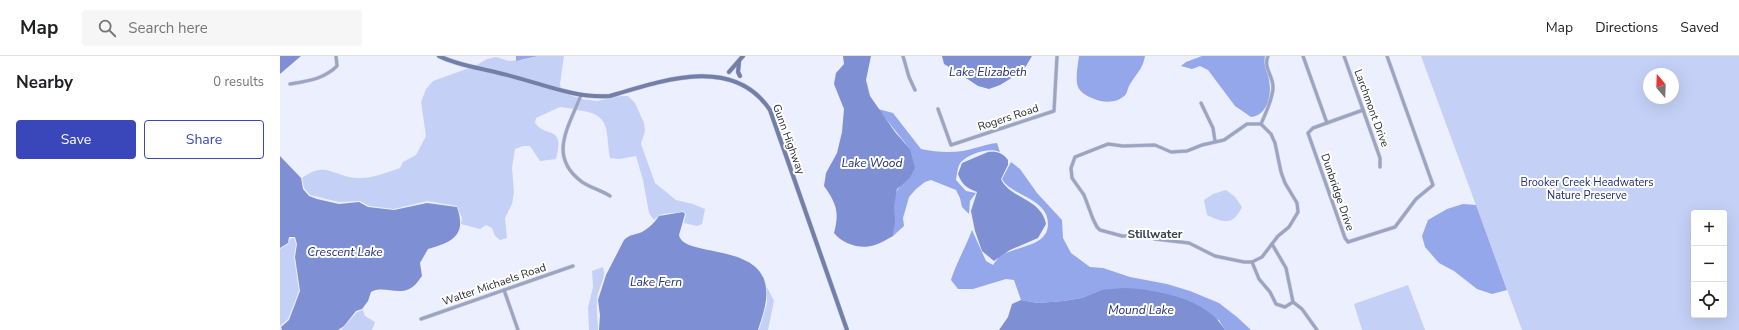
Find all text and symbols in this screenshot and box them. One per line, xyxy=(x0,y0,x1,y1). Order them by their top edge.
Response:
search box xyxy=(82,10,362,46)
text: Map xyxy=(20,15,58,41)
icon: search xyxy=(96,17,118,39)
text: Search here xyxy=(128,18,208,38)
text: Map xyxy=(1546,18,1573,37)
text: Directions xyxy=(1595,18,1658,37)
text: Saved xyxy=(1680,18,1719,37)
water label: Lake Elizabeth xyxy=(949,64,1027,80)
street label: Larchmont Drive xyxy=(1351,67,1393,149)
north arrow xyxy=(1643,68,1679,104)
text: Nearby xyxy=(16,71,73,94)
text: 0 results xyxy=(213,73,264,91)
street label: Rogers Road xyxy=(976,101,1041,134)
street label: Gunn Highway xyxy=(769,102,808,177)
button: Save xyxy=(16,120,136,159)
button: Share xyxy=(144,120,264,159)
street label: Dunbridge Drive xyxy=(1317,151,1358,233)
water label: Lake Wood xyxy=(841,155,903,171)
park label: Brooker Creek Headwaters Nature Preserve xyxy=(1520,175,1654,203)
map controls xyxy=(1691,210,1727,318)
button: + xyxy=(1691,210,1727,246)
district label: Stillwater xyxy=(1127,226,1183,242)
water label: Crescent Lake xyxy=(307,244,383,260)
button: − xyxy=(1691,246,1727,282)
street label: Walter Michaels Road xyxy=(440,260,548,309)
water label: Lake Fern xyxy=(630,274,682,290)
button: locate xyxy=(1691,282,1727,318)
water label: Mound Lake xyxy=(1108,302,1174,318)

